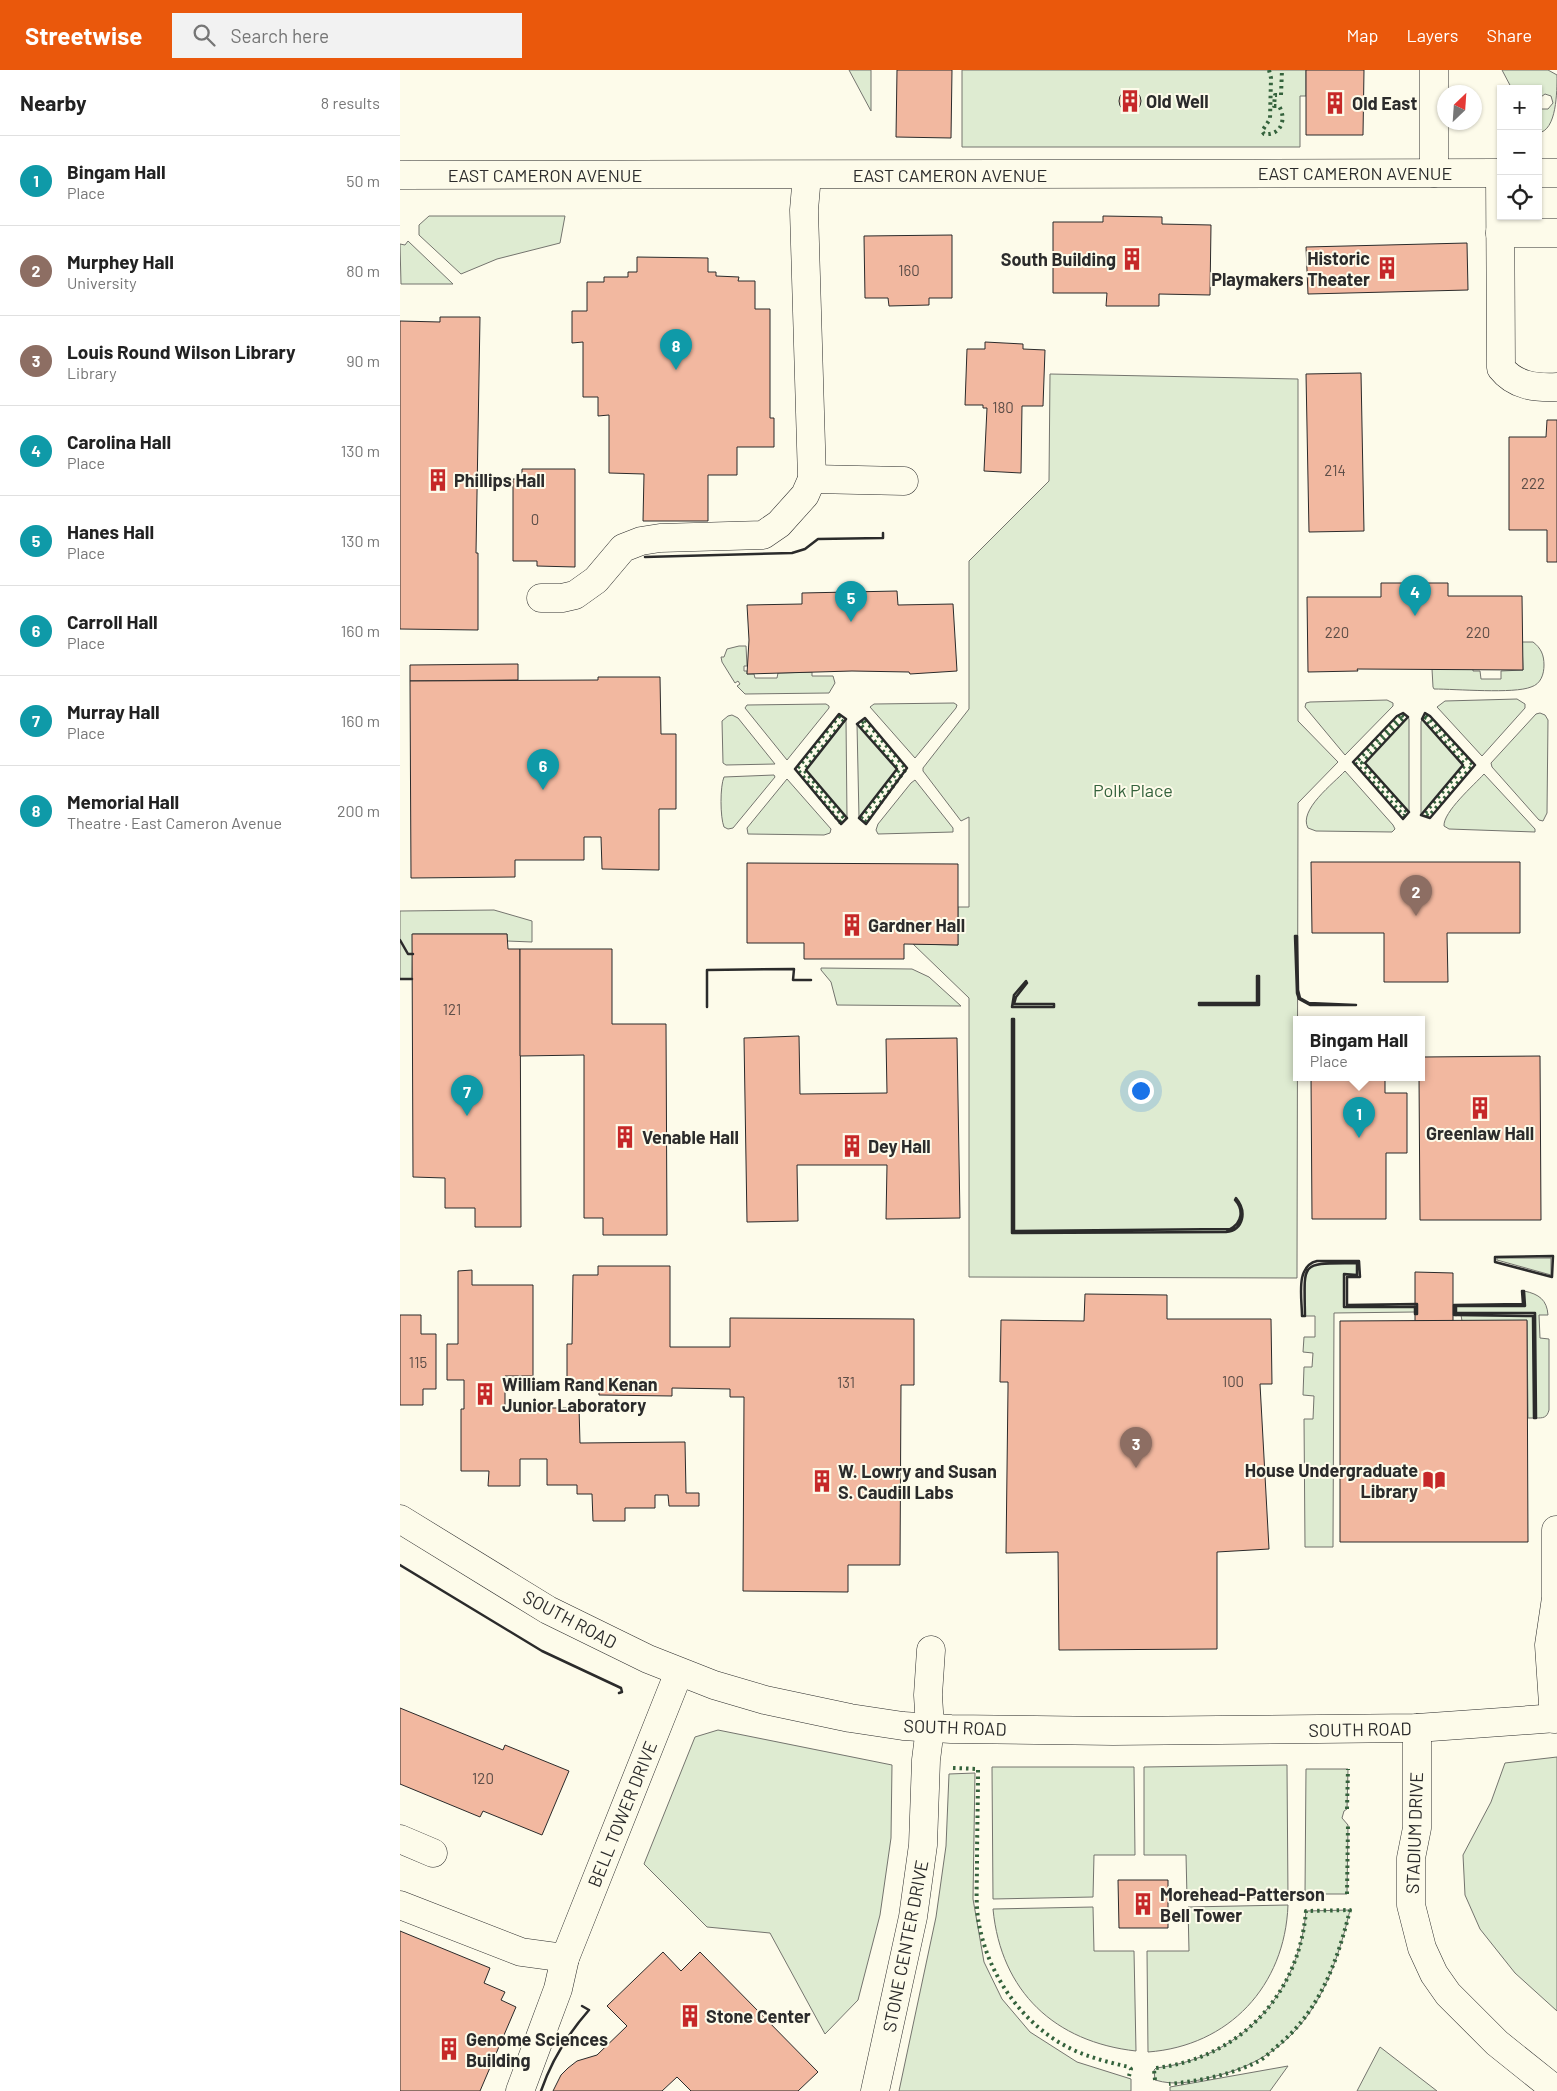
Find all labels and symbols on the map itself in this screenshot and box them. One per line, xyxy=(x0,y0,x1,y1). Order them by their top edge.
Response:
north arrow xyxy=(1437,85,1482,130)
building icon: Old Well xyxy=(1117,88,1143,114)
place label: Old Well xyxy=(1146,90,1209,112)
building icon: Old East xyxy=(1322,90,1348,116)
place label: Old East xyxy=(1352,92,1417,114)
street label: EAST CAMERON AVENUE xyxy=(1258,162,1452,184)
street label: EAST CAMERON AVENUE xyxy=(448,164,642,186)
street label: EAST CAMERON AVENUE xyxy=(853,164,1047,186)
building icon: South Building xyxy=(1119,246,1145,272)
place label: Historic Playmakers Theater xyxy=(1211,247,1370,290)
place label: South Building xyxy=(1001,248,1116,270)
building icon: Historic Playmakers Theater xyxy=(1374,255,1400,281)
house number: 160 xyxy=(898,261,920,279)
pin: 8 xyxy=(660,329,692,370)
house number: 180 xyxy=(992,398,1014,416)
house number: 214 xyxy=(1324,461,1346,479)
building icon: Phillips Hall xyxy=(425,467,451,493)
place label: Phillips Hall xyxy=(454,469,545,491)
house number: 222 xyxy=(1521,474,1545,492)
house number: 0 xyxy=(531,510,539,528)
pin: 4 xyxy=(1399,575,1431,616)
pin: 5 xyxy=(835,581,867,622)
house number: 220 xyxy=(1325,623,1349,641)
house number: 220 xyxy=(1466,623,1490,641)
pin: 6 xyxy=(527,749,559,790)
park label: Polk Place xyxy=(1093,779,1173,801)
pin: 2 xyxy=(1400,875,1432,916)
building icon: Gardner Hall xyxy=(839,912,865,938)
place label: Gardner Hall xyxy=(868,914,965,936)
house number: 121 xyxy=(443,1000,461,1018)
pin: 7 xyxy=(451,1075,483,1116)
your location xyxy=(1128,1078,1154,1104)
building icon: Greenlaw Hall xyxy=(1467,1095,1493,1121)
pin: 1 xyxy=(1343,1097,1375,1138)
place label: Greenlaw Hall xyxy=(1426,1122,1534,1144)
building icon: Venable Hall xyxy=(612,1124,638,1150)
place label: Venable Hall xyxy=(642,1126,739,1148)
building icon: Dey Hall xyxy=(839,1133,865,1159)
place label: Dey Hall xyxy=(868,1135,931,1157)
house number: 115 xyxy=(409,1353,427,1371)
house number: 100 xyxy=(1222,1372,1244,1390)
place label: William Rand Kenan Junior Laboratory xyxy=(502,1373,658,1416)
house number: 131 xyxy=(837,1373,855,1391)
building icon: William Rand Kenan Junior Laboratory xyxy=(472,1381,498,1407)
pin: 3 xyxy=(1120,1427,1152,1468)
place label: House Undergraduate Library xyxy=(1245,1459,1418,1502)
place label: W. Lowry and Susan S. Caudill Labs xyxy=(838,1460,997,1503)
library icon: House Undergraduate Library xyxy=(1421,1467,1447,1493)
building icon: W. Lowry and Susan S. Caudill Labs xyxy=(809,1468,835,1494)
street label: SOUTH ROAD xyxy=(519,1585,621,1653)
street label: SOUTH ROAD xyxy=(903,1714,1007,1740)
street label: SOUTH ROAD xyxy=(1308,1717,1412,1741)
street label: BELL TOWER DRIVE xyxy=(583,1738,661,1890)
house number: 120 xyxy=(472,1769,494,1787)
street label: STADIUM DRIVE xyxy=(1401,1772,1427,1894)
street label: STONE CENTER DRIVE xyxy=(878,1858,932,2034)
place label: Morehead-Patterson Bell Tower xyxy=(1160,1883,1325,1926)
building icon: Morehead-Patterson Bell Tower xyxy=(1130,1891,1156,1917)
building icon: Stone Center xyxy=(677,2003,703,2029)
place label: Stone Center xyxy=(706,2005,811,2027)
place label: Genome Sciences Building xyxy=(466,2028,608,2071)
building icon: Genome Sciences Building xyxy=(436,2036,462,2062)

